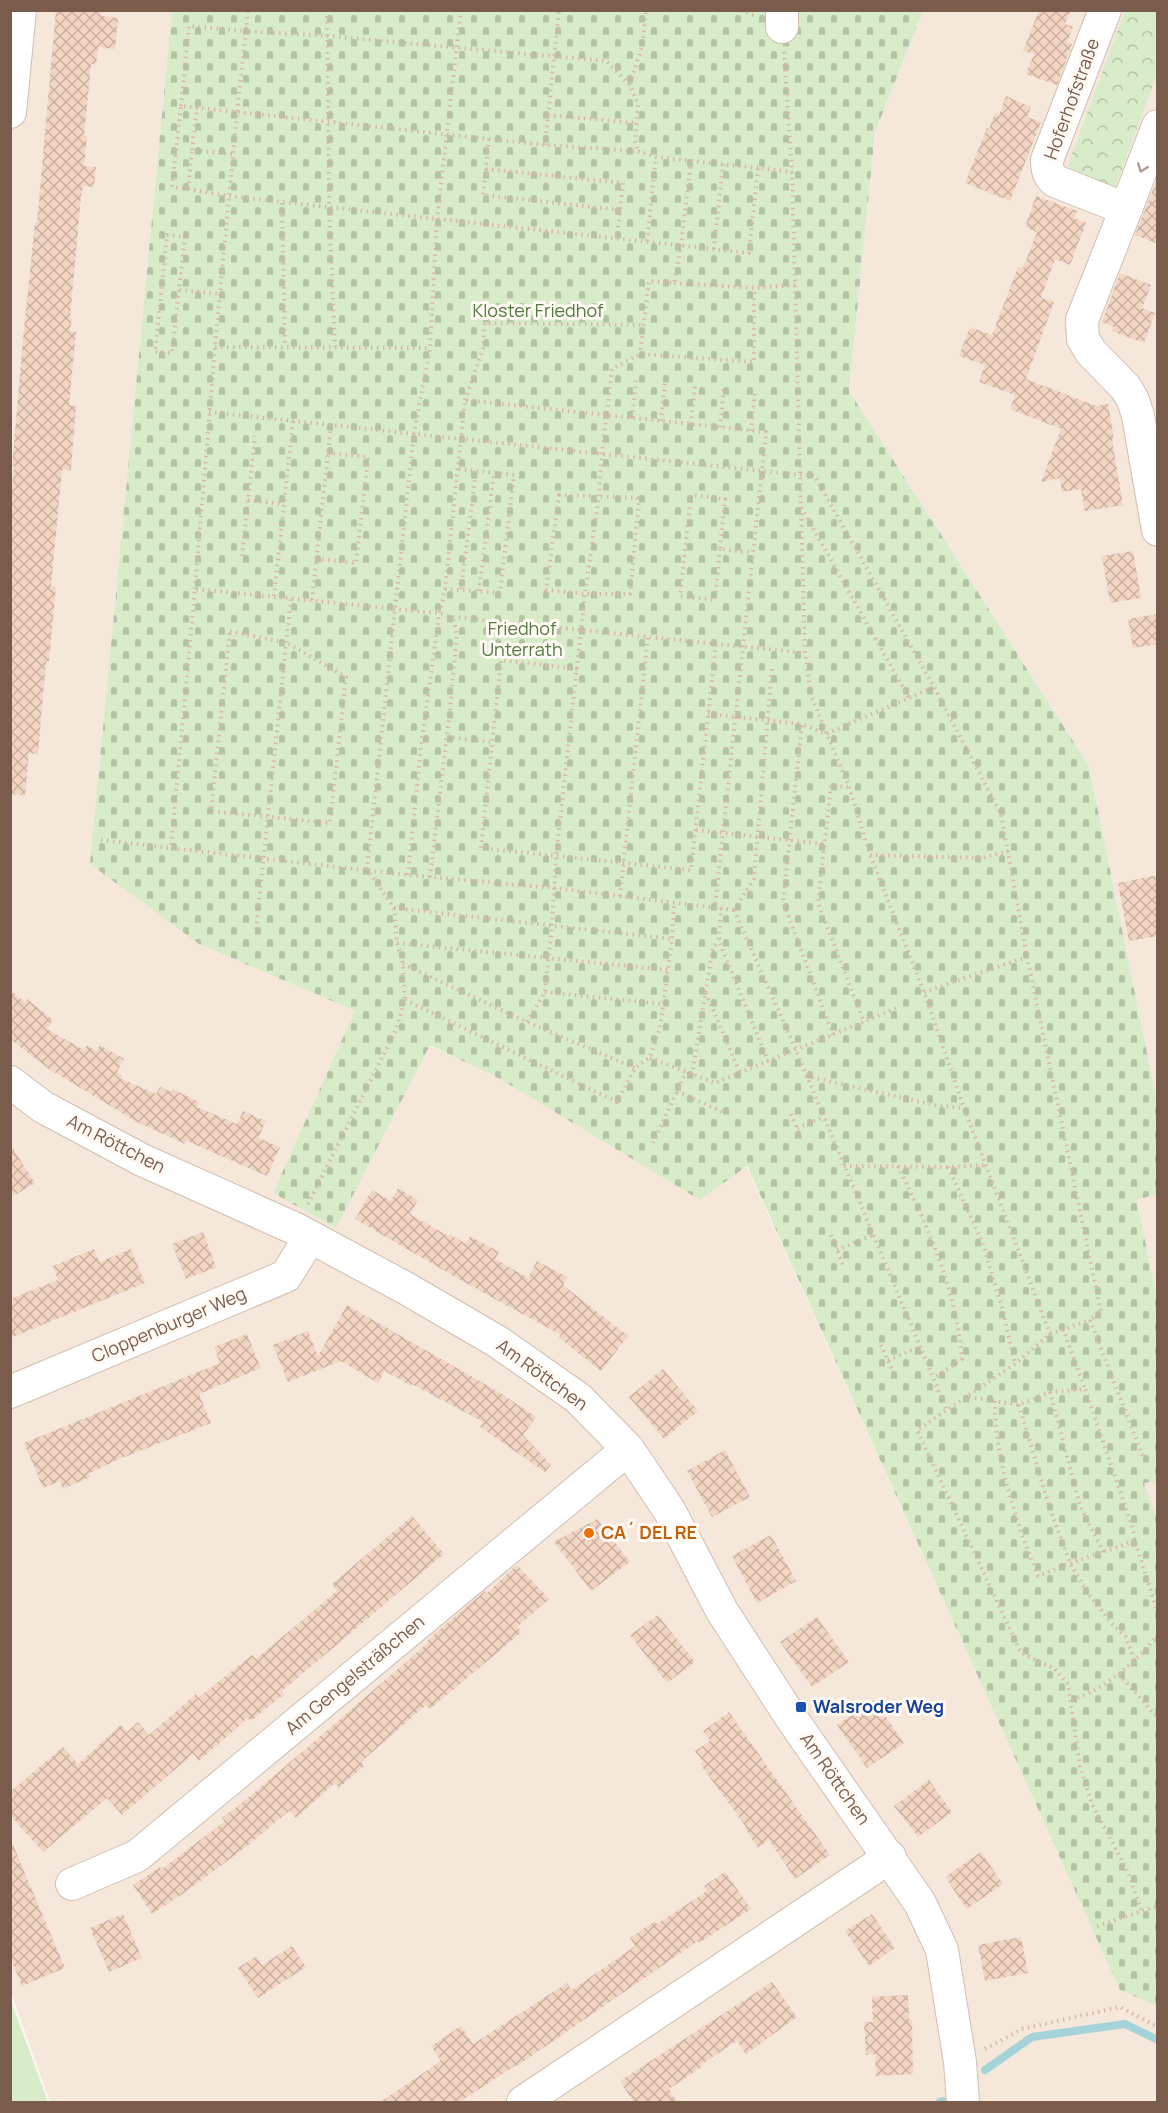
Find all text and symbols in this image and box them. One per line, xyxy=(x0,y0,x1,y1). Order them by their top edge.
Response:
street label: Hoferhofstraße xyxy=(1038,35,1104,163)
one-way arrow xyxy=(1136,162,1149,173)
park label: Kloster Friedhof xyxy=(472,298,604,322)
park label: Friedhof Unterrath xyxy=(481,616,563,661)
street label: Am Röttchen xyxy=(63,1108,170,1178)
street label: Cloppenburger Weg xyxy=(88,1281,250,1367)
street label: Am Röttchen xyxy=(492,1333,593,1415)
place label: CA´ DEL RE xyxy=(601,1520,697,1544)
marker: CA´ DEL RE xyxy=(582,1526,596,1540)
street label: Am Gengelsträßchen xyxy=(280,1609,429,1739)
place label: Walsroder Weg xyxy=(813,1694,944,1718)
marker: Walsroder Weg xyxy=(794,1700,808,1714)
street label: Am Röttchen xyxy=(795,1728,876,1829)

